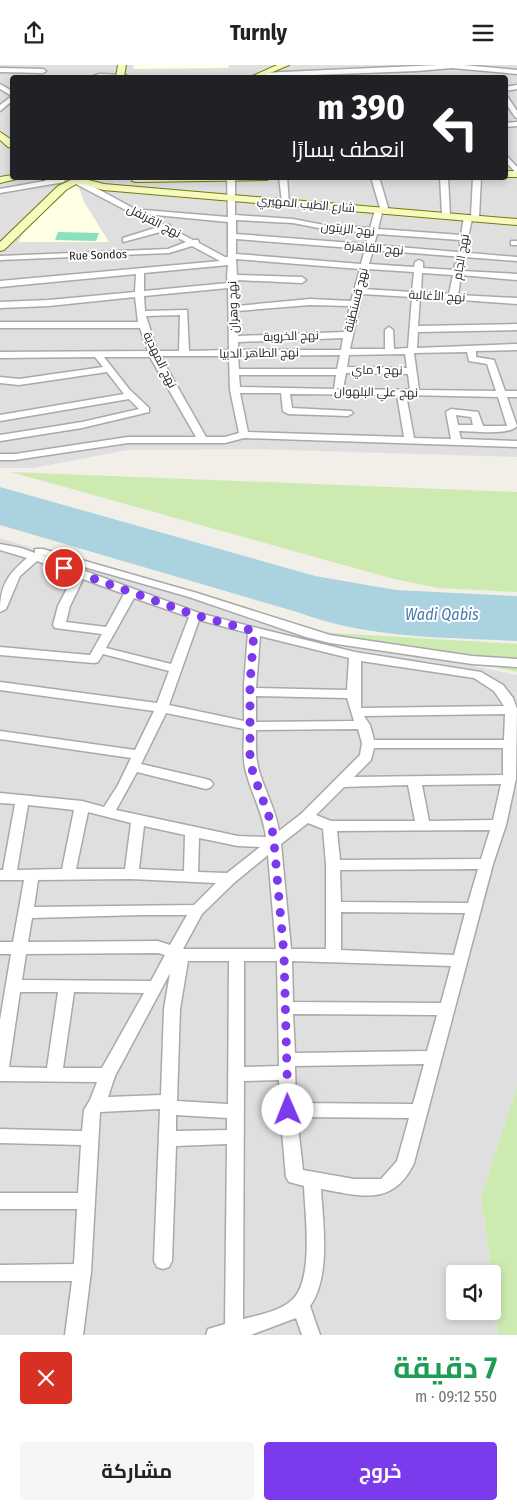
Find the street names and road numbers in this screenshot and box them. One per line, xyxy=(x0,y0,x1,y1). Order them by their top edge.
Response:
street label: شارع الطيب المهيري xyxy=(256,193,356,218)
street label: نهج القرنفل xyxy=(124,201,183,241)
street label: نهج الزيتون xyxy=(320,219,376,240)
street label: نهج الجام xyxy=(450,233,473,281)
street label: نهج القاهرة xyxy=(344,238,404,259)
street label: Rue Sondos xyxy=(69,247,127,263)
street label: نهج قسنطينة xyxy=(341,266,372,334)
street label: نهج وهران xyxy=(225,281,242,333)
street label: نهج الأغالبة xyxy=(408,288,466,305)
street label: نهج الخروبة xyxy=(263,328,319,345)
street label: نهج المهدية xyxy=(140,330,180,391)
street label: نهج الطاهر الدبيا xyxy=(219,345,299,362)
street label: نهج 1 ماي xyxy=(351,363,403,380)
street label: نهج علي البلهوان xyxy=(334,384,418,403)

